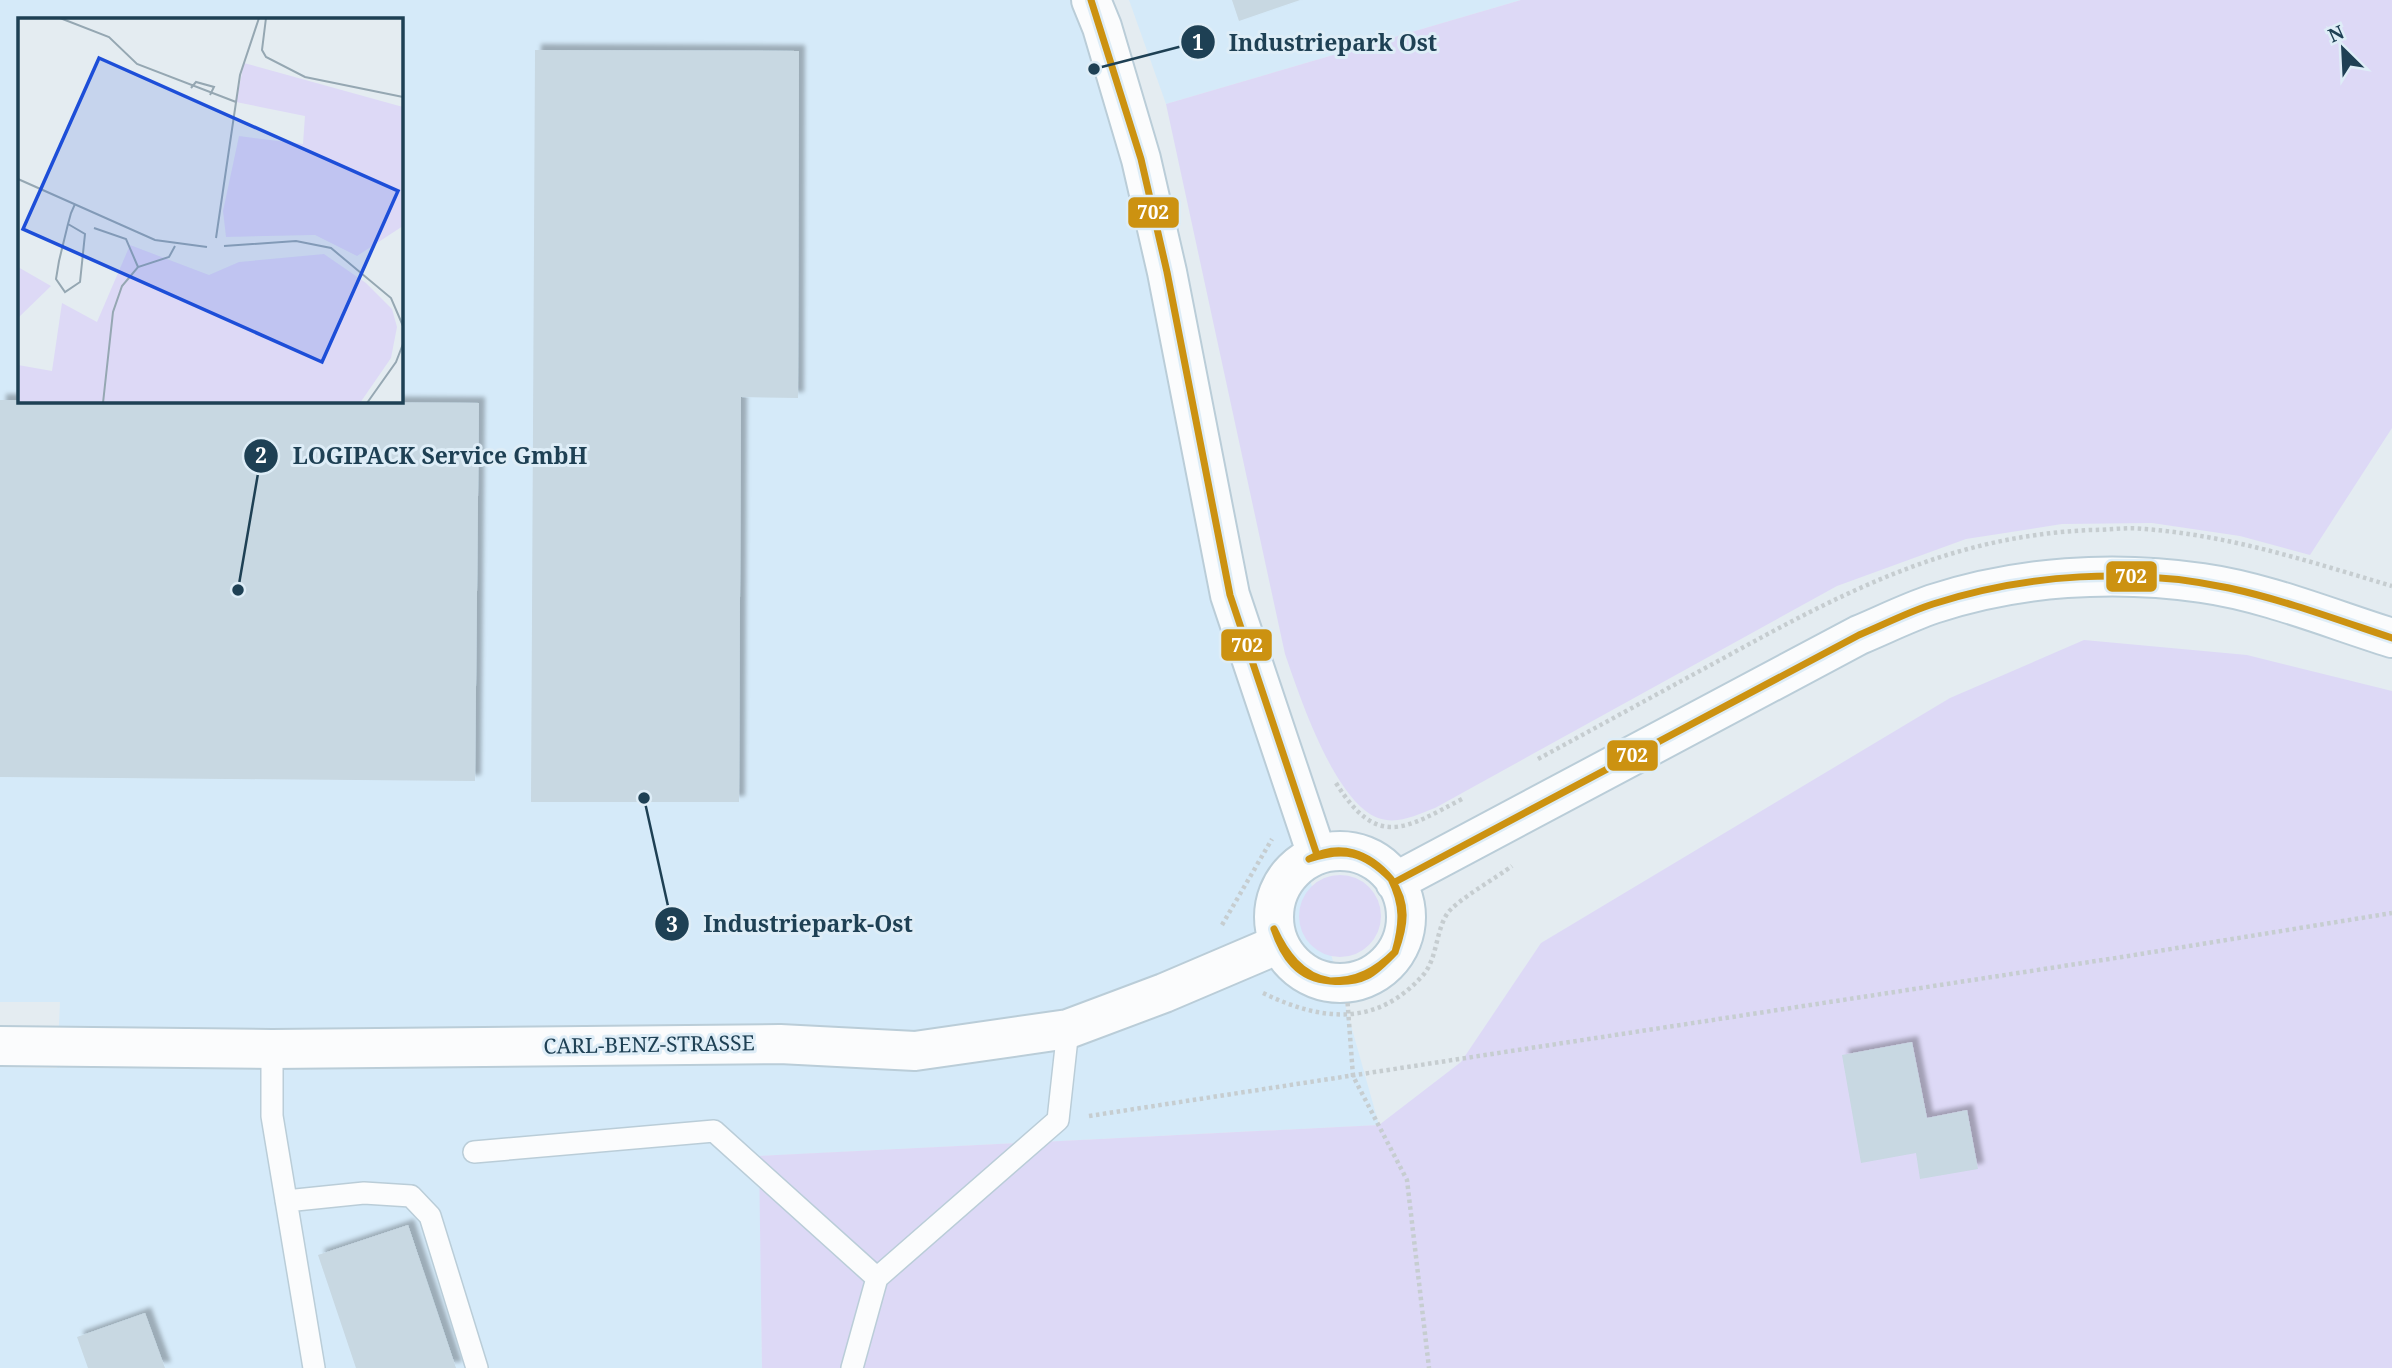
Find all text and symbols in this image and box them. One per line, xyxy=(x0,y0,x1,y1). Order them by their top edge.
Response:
north arrow xyxy=(2308,14,2378,84)
inset map xyxy=(18,18,402,402)
text: N xyxy=(2324,19,2348,48)
callout: Industriepark Ost xyxy=(1180,20,1451,64)
text: Industriepark Ost xyxy=(1229,26,1437,58)
text: 1 xyxy=(1192,28,1204,56)
line badge: 702 xyxy=(1127,196,1180,229)
text: 702 xyxy=(1137,199,1169,225)
callout: LOGIPACK Service GmbH xyxy=(244,434,602,478)
text: LOGIPACK Service GmbH xyxy=(293,439,587,471)
text: 2 xyxy=(255,441,267,469)
line badge: 702 xyxy=(2105,560,2158,593)
text: 702 xyxy=(2115,563,2147,589)
line badge: 702 xyxy=(1220,628,1273,662)
text: 702 xyxy=(1231,632,1263,658)
line badge: 702 xyxy=(1606,739,1659,772)
text: 702 xyxy=(1616,742,1648,768)
callout: Industriepark-Ost xyxy=(654,902,927,946)
text: Industriepark-Ost xyxy=(703,907,913,939)
text: 3 xyxy=(666,910,678,938)
street label: CARL-BENZ-STRASSE xyxy=(543,1028,755,1060)

